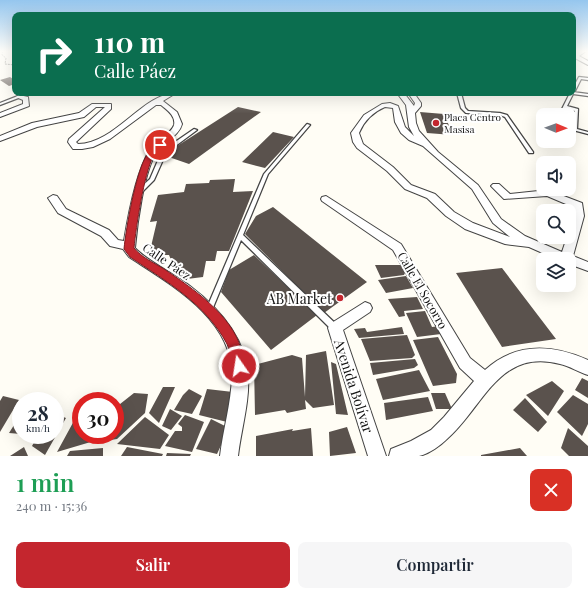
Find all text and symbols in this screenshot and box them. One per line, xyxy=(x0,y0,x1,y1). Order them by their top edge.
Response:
text: 110 m xyxy=(94,23,165,60)
icon: right xyxy=(28,28,80,80)
text: Calle Páez xyxy=(94,59,176,83)
north arrow xyxy=(536,108,576,148)
map controls xyxy=(536,108,576,292)
place label: Placa Centro Masisa xyxy=(444,110,502,136)
marker: Placa Centro Masisa xyxy=(431,118,441,128)
pin xyxy=(143,128,177,162)
icon: arrive xyxy=(149,134,171,156)
button: sound xyxy=(536,156,576,196)
button: search xyxy=(536,204,576,244)
street label: Calle Páez xyxy=(140,239,194,283)
street label: Calle El Socorro xyxy=(395,249,452,332)
button: layers xyxy=(536,252,576,292)
place label: AB Market xyxy=(266,289,333,308)
marker: AB Market xyxy=(335,293,345,303)
street label: Avenida Bolívar xyxy=(330,336,378,436)
position arrow xyxy=(218,345,260,387)
speed limit sign: 30 xyxy=(72,392,124,444)
text: 28 xyxy=(27,399,49,426)
text: km/h xyxy=(26,421,50,435)
text: 1 min xyxy=(16,466,74,498)
button: close xyxy=(530,469,572,511)
text: 240 m · 15:36 xyxy=(16,497,87,514)
button: Salir xyxy=(16,542,290,588)
button: Compartir xyxy=(298,542,572,588)

